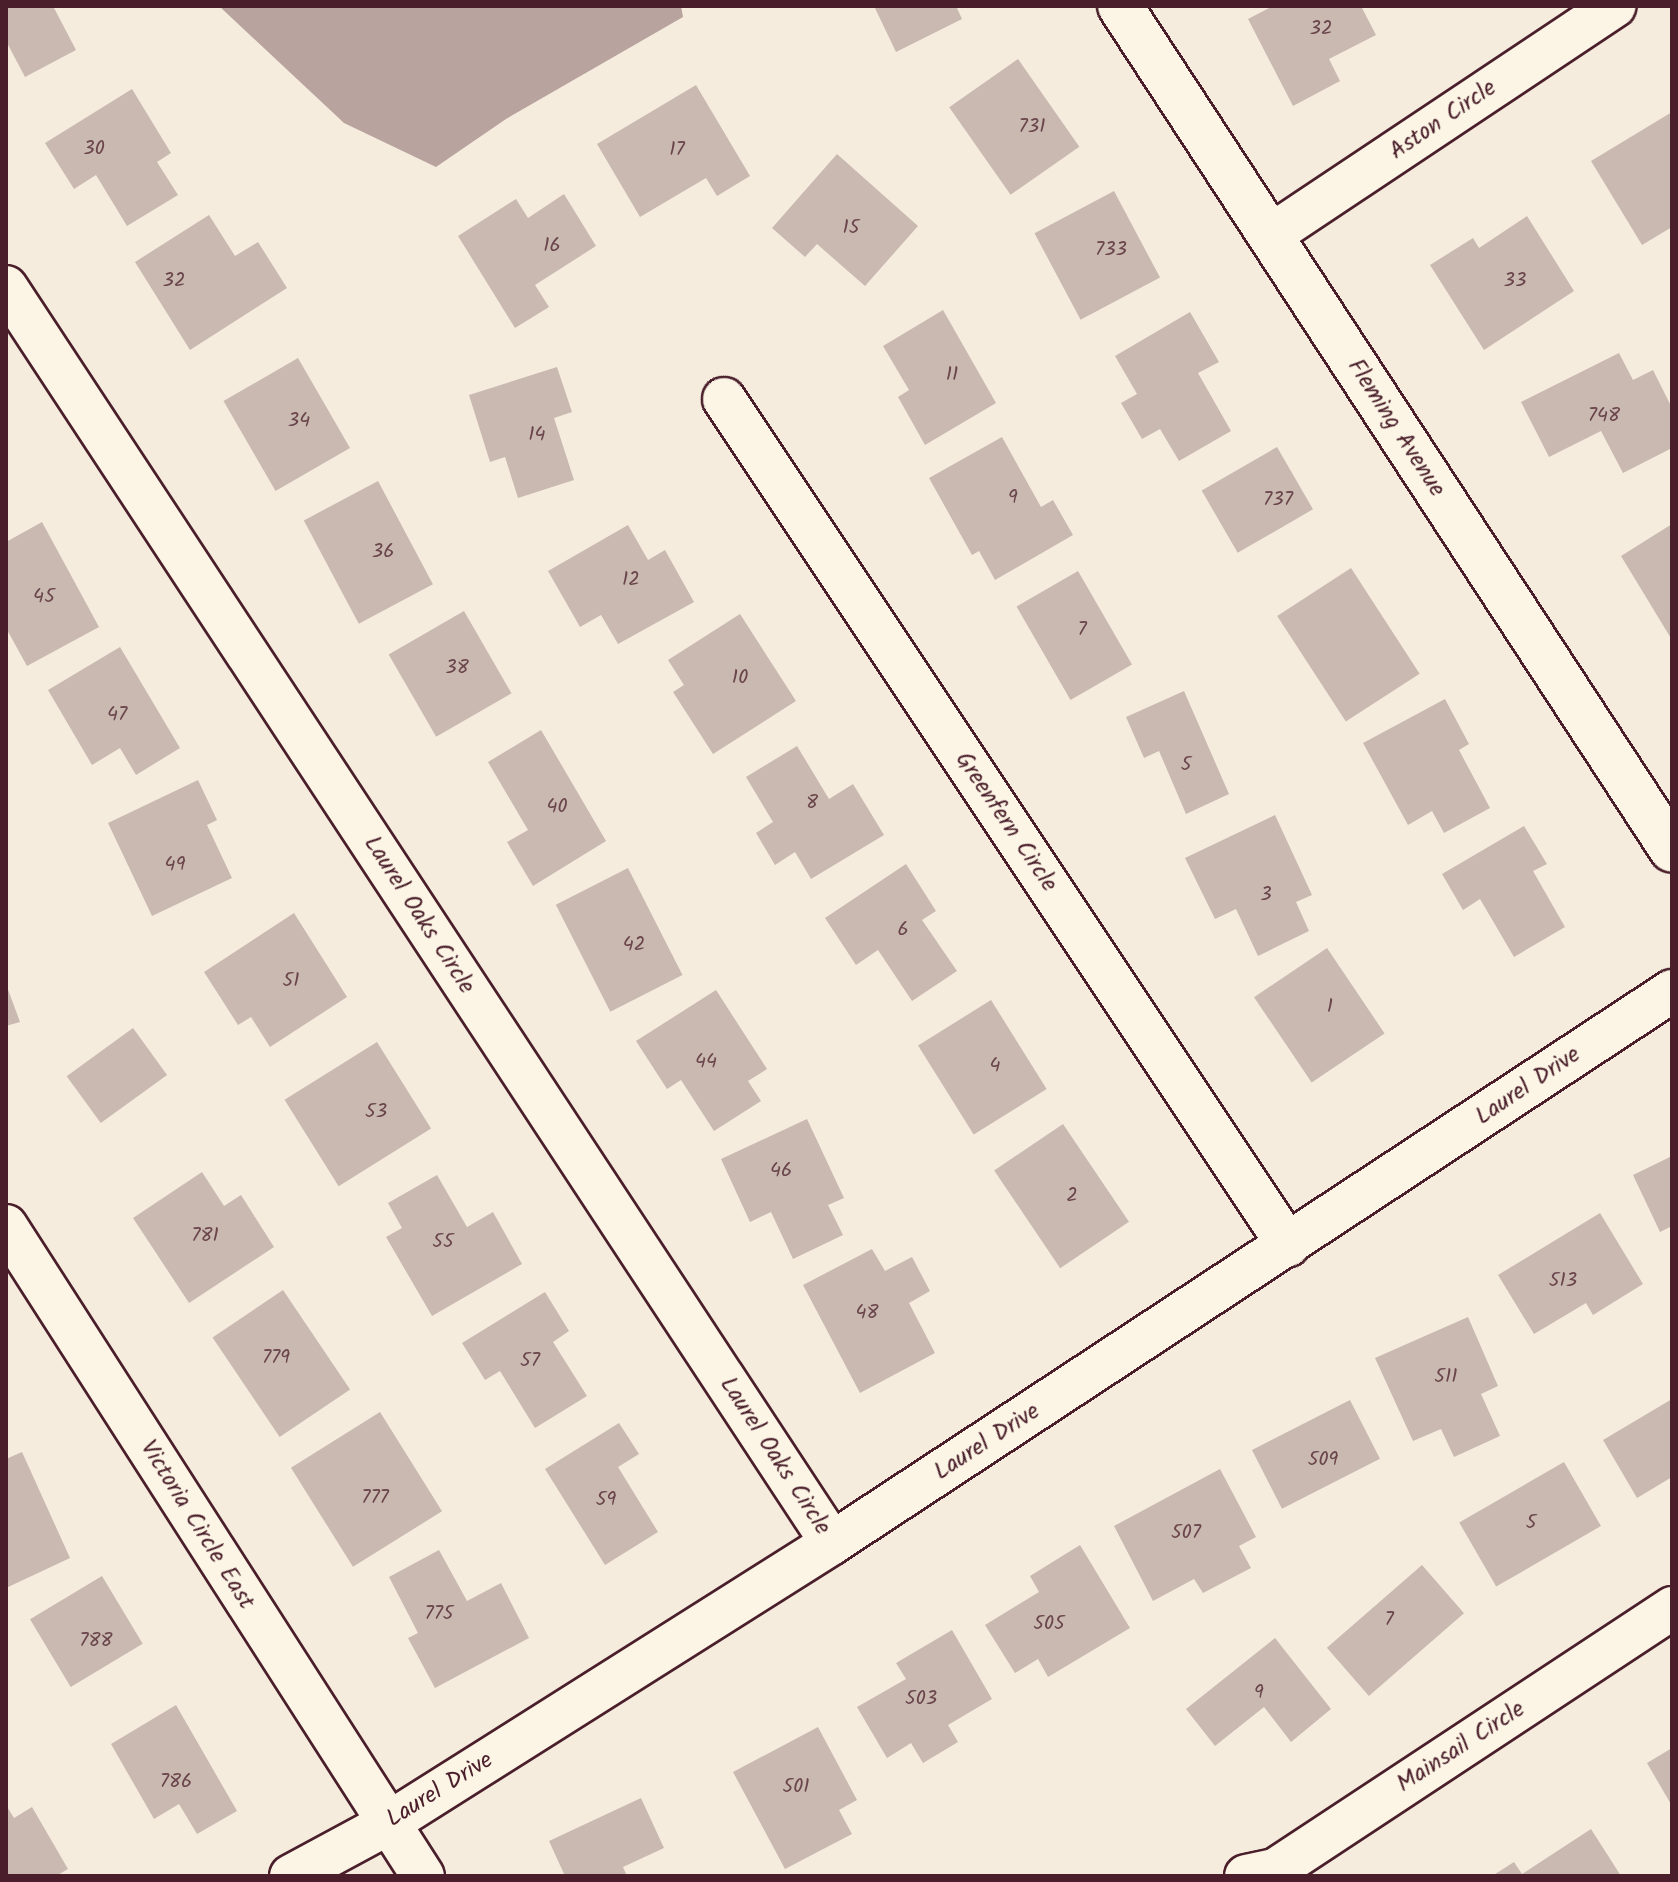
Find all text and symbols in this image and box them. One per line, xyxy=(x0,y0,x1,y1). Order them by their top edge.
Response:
house number: 32 xyxy=(1309,17,1333,41)
street label: Aston Circle xyxy=(1384,74,1502,166)
house number: 731 xyxy=(1019,115,1045,139)
house number: 30 xyxy=(83,137,105,161)
house number: 17 xyxy=(669,138,685,162)
house number: 15 xyxy=(842,216,860,240)
house number: 16 xyxy=(543,234,561,258)
house number: 733 xyxy=(1095,238,1127,262)
house number: 32 xyxy=(162,269,186,293)
house number: 33 xyxy=(1504,269,1526,293)
street label: Fleming Avenue xyxy=(1341,354,1451,502)
house number: 11 xyxy=(946,363,958,387)
house number: 748 xyxy=(1588,404,1620,428)
house number: 34 xyxy=(288,409,310,433)
house number: 14 xyxy=(528,423,546,447)
house number: 9 xyxy=(1008,486,1018,510)
house number: 737 xyxy=(1263,488,1293,512)
house number: 36 xyxy=(372,540,394,564)
house number: 12 xyxy=(622,568,640,592)
house number: 45 xyxy=(33,585,55,609)
house number: 7 xyxy=(1077,618,1087,642)
house number: 38 xyxy=(445,656,469,680)
house number: 10 xyxy=(732,666,748,690)
house number: 47 xyxy=(107,703,127,727)
street label: Greenfern Circle xyxy=(949,747,1063,897)
house number: 5 xyxy=(1181,753,1191,777)
house number: 8 xyxy=(806,791,818,815)
house number: 40 xyxy=(546,795,568,819)
street label: Laurel Oaks Circle xyxy=(357,831,481,999)
house number: 49 xyxy=(165,853,185,877)
house number: 3 xyxy=(1260,883,1272,907)
house number: 6 xyxy=(897,918,909,942)
house number: 42 xyxy=(623,933,645,957)
house number: 51 xyxy=(282,969,300,993)
house number: 1 xyxy=(1327,995,1333,1019)
street label: Laurel Drive xyxy=(1470,1040,1586,1132)
house number: 44 xyxy=(695,1050,717,1074)
house number: 4 xyxy=(989,1054,1001,1078)
house number: 53 xyxy=(365,1100,387,1124)
house number: 46 xyxy=(770,1159,792,1183)
house number: 2 xyxy=(1066,1184,1078,1208)
house number: 781 xyxy=(191,1224,219,1248)
house number: 55 xyxy=(432,1230,454,1254)
house number: 513 xyxy=(1549,1269,1577,1293)
house number: 48 xyxy=(855,1301,879,1325)
house number: 779 xyxy=(262,1346,290,1370)
house number: 57 xyxy=(520,1349,540,1373)
house number: 511 xyxy=(1434,1365,1458,1389)
street label: Laurel Oaks Circle xyxy=(713,1372,837,1540)
street label: Laurel Drive xyxy=(929,1397,1045,1487)
street label: Victoria Circle East xyxy=(133,1435,261,1615)
house number: 509 xyxy=(1308,1448,1338,1472)
house number: 777 xyxy=(361,1486,389,1510)
house number: 59 xyxy=(596,1488,616,1512)
house number: 5 xyxy=(1526,1511,1536,1535)
house number: 507 xyxy=(1171,1521,1201,1545)
house number: 775 xyxy=(424,1602,454,1626)
house number: 7 xyxy=(1384,1608,1394,1632)
house number: 505 xyxy=(1033,1612,1065,1636)
house number: 788 xyxy=(79,1629,113,1653)
house number: 9 xyxy=(1254,1681,1264,1705)
house number: 503 xyxy=(905,1687,937,1711)
street label: Mainsail Circle xyxy=(1392,1695,1530,1799)
street label: Laurel Drive xyxy=(381,1746,499,1834)
house number: 786 xyxy=(160,1770,192,1794)
house number: 501 xyxy=(782,1775,810,1799)

